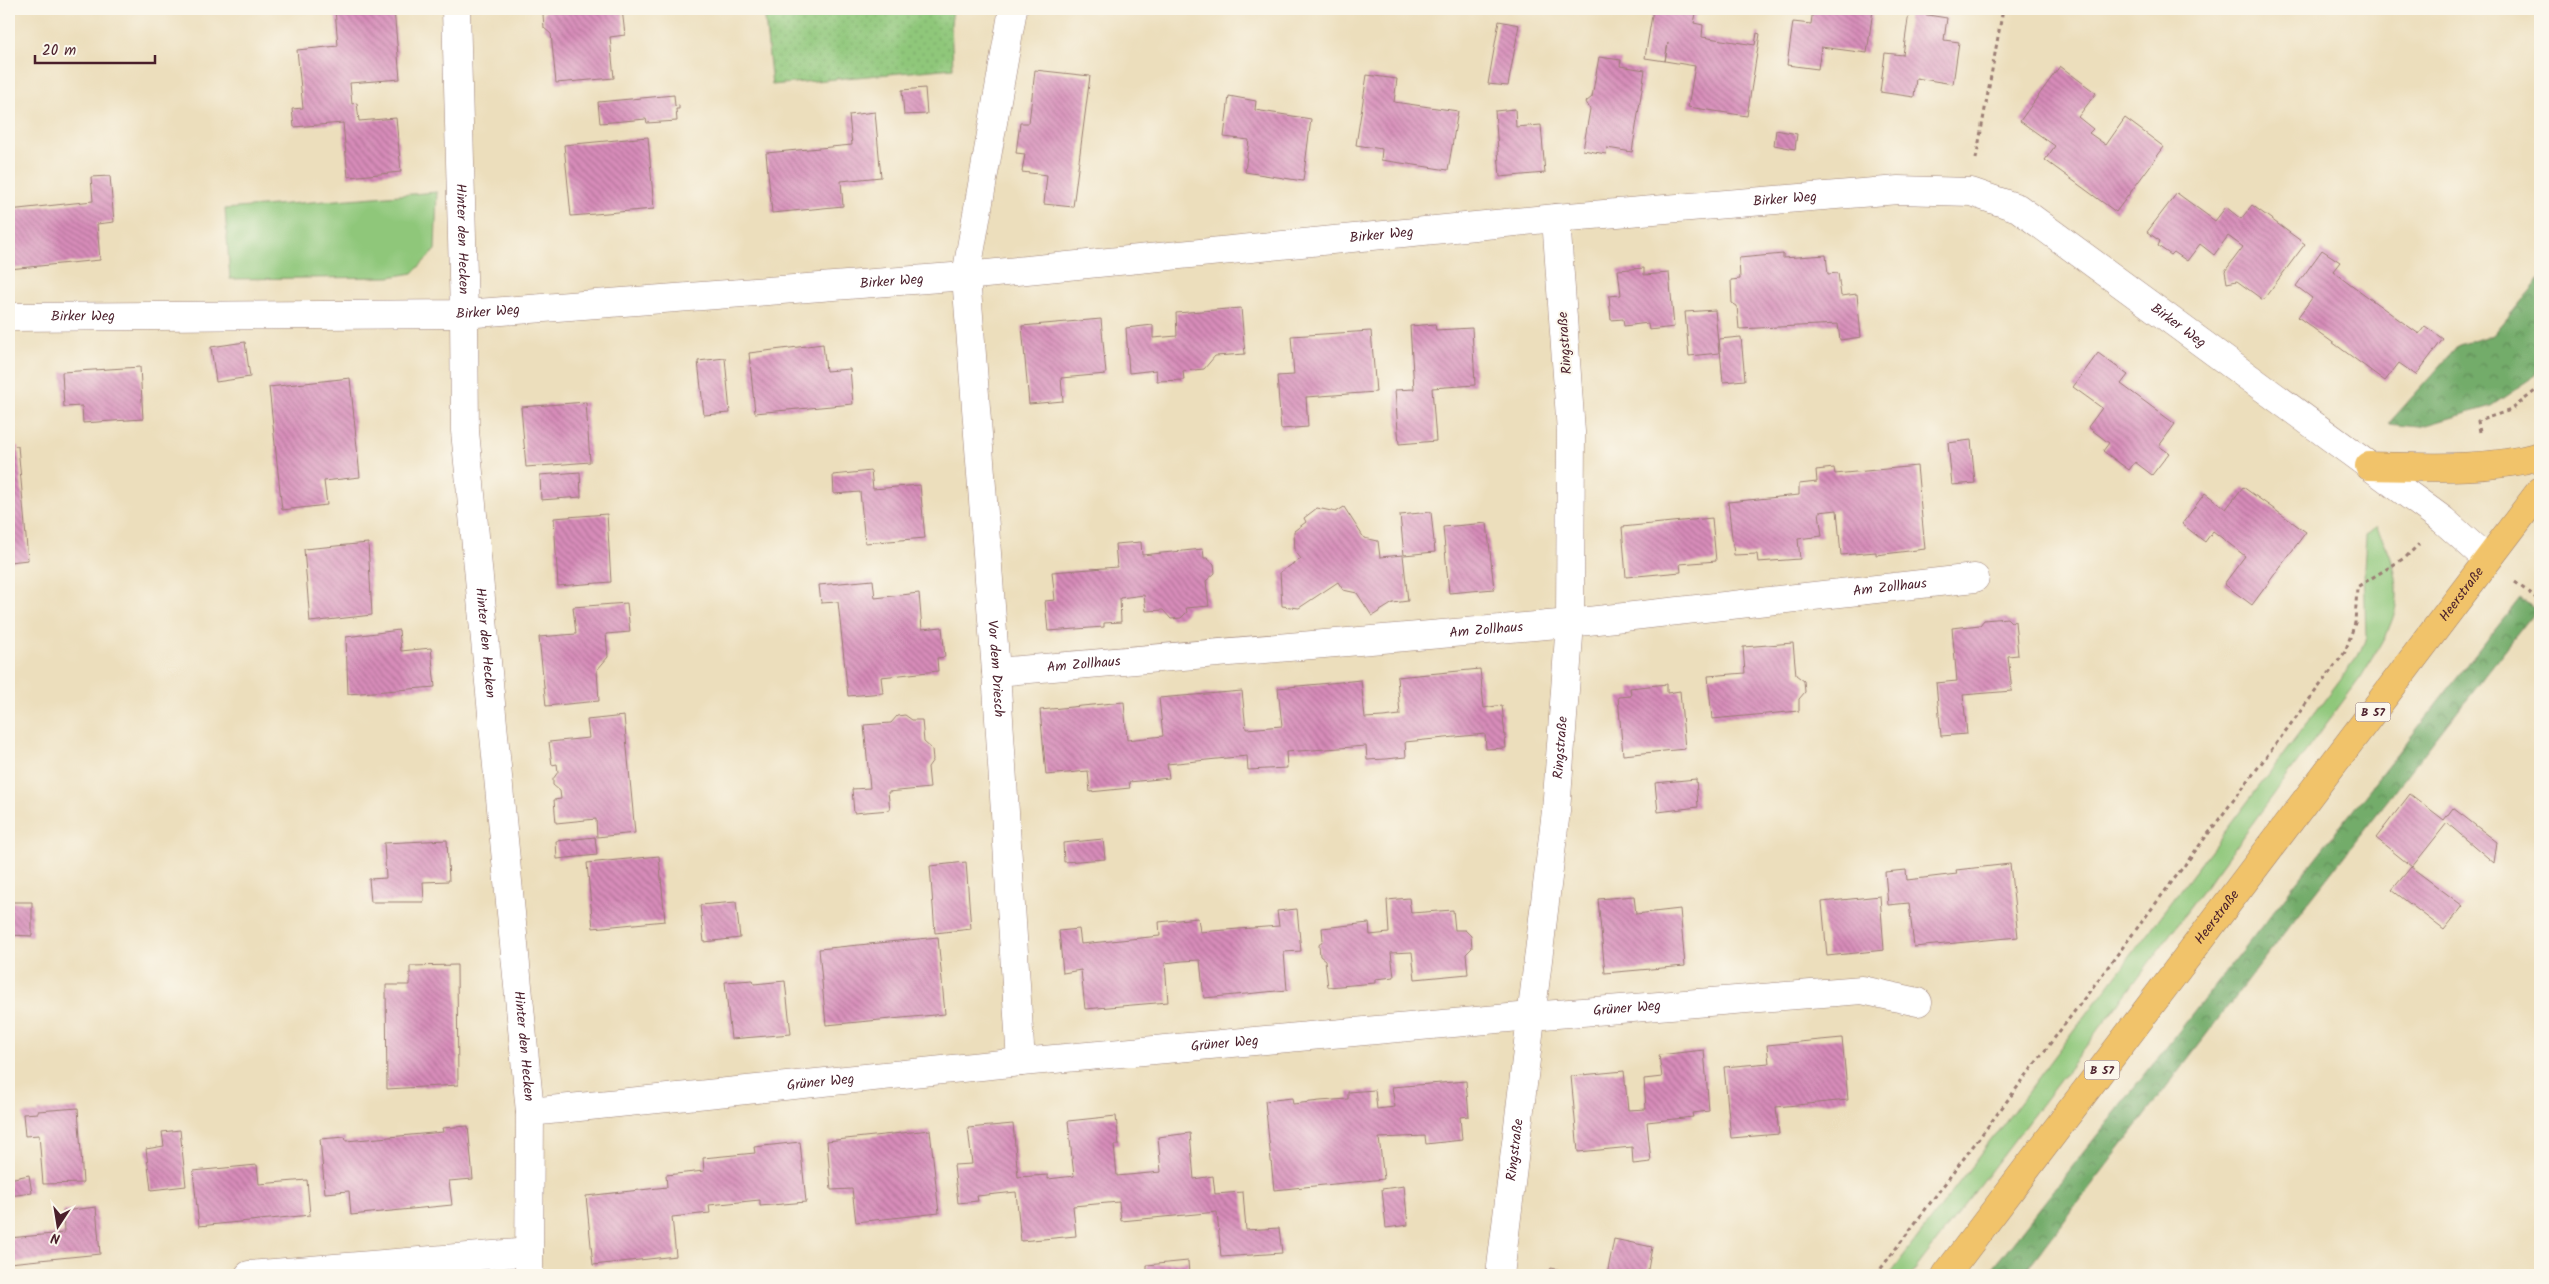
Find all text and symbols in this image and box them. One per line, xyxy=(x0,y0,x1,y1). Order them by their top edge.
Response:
scale bar xyxy=(35,32,155,64)
text: 20 m xyxy=(42,39,76,63)
street label: Hinter den Hecken xyxy=(450,183,474,295)
street label: Birker Weg xyxy=(1752,186,1818,213)
street label: Birker Weg xyxy=(1349,221,1414,249)
street label: Birker Weg xyxy=(859,268,924,295)
street label: Birker Weg xyxy=(2146,298,2211,353)
street label: Birker Weg xyxy=(456,299,521,325)
street label: Birker Weg xyxy=(51,305,115,328)
street label: Ringstraße xyxy=(1552,310,1578,375)
street label: Heerstraße xyxy=(2434,562,2490,626)
street label: Am Zollhaus xyxy=(1852,572,1928,602)
street label: Hinter den Hecken xyxy=(469,587,501,699)
street label: Am Zollhaus xyxy=(1448,616,1524,644)
street label: Vor dem Driesch xyxy=(981,619,1010,718)
street label: Am Zollhaus xyxy=(1046,650,1122,679)
road number: B 57 xyxy=(2356,702,2390,722)
street label: Ringstraße xyxy=(1547,715,1574,780)
street label: Heerstraße xyxy=(2189,885,2246,949)
street label: Hinter den Hecken xyxy=(507,990,540,1102)
street label: Grüner Weg xyxy=(1592,995,1662,1022)
street label: Grüner Weg xyxy=(1190,1030,1259,1058)
road number: B 57 xyxy=(2084,1060,2120,1080)
street label: Grüner Weg xyxy=(786,1068,855,1097)
street label: Ringstraße xyxy=(1500,1117,1530,1182)
north arrow xyxy=(32,1202,82,1252)
text: N xyxy=(49,1226,62,1249)

